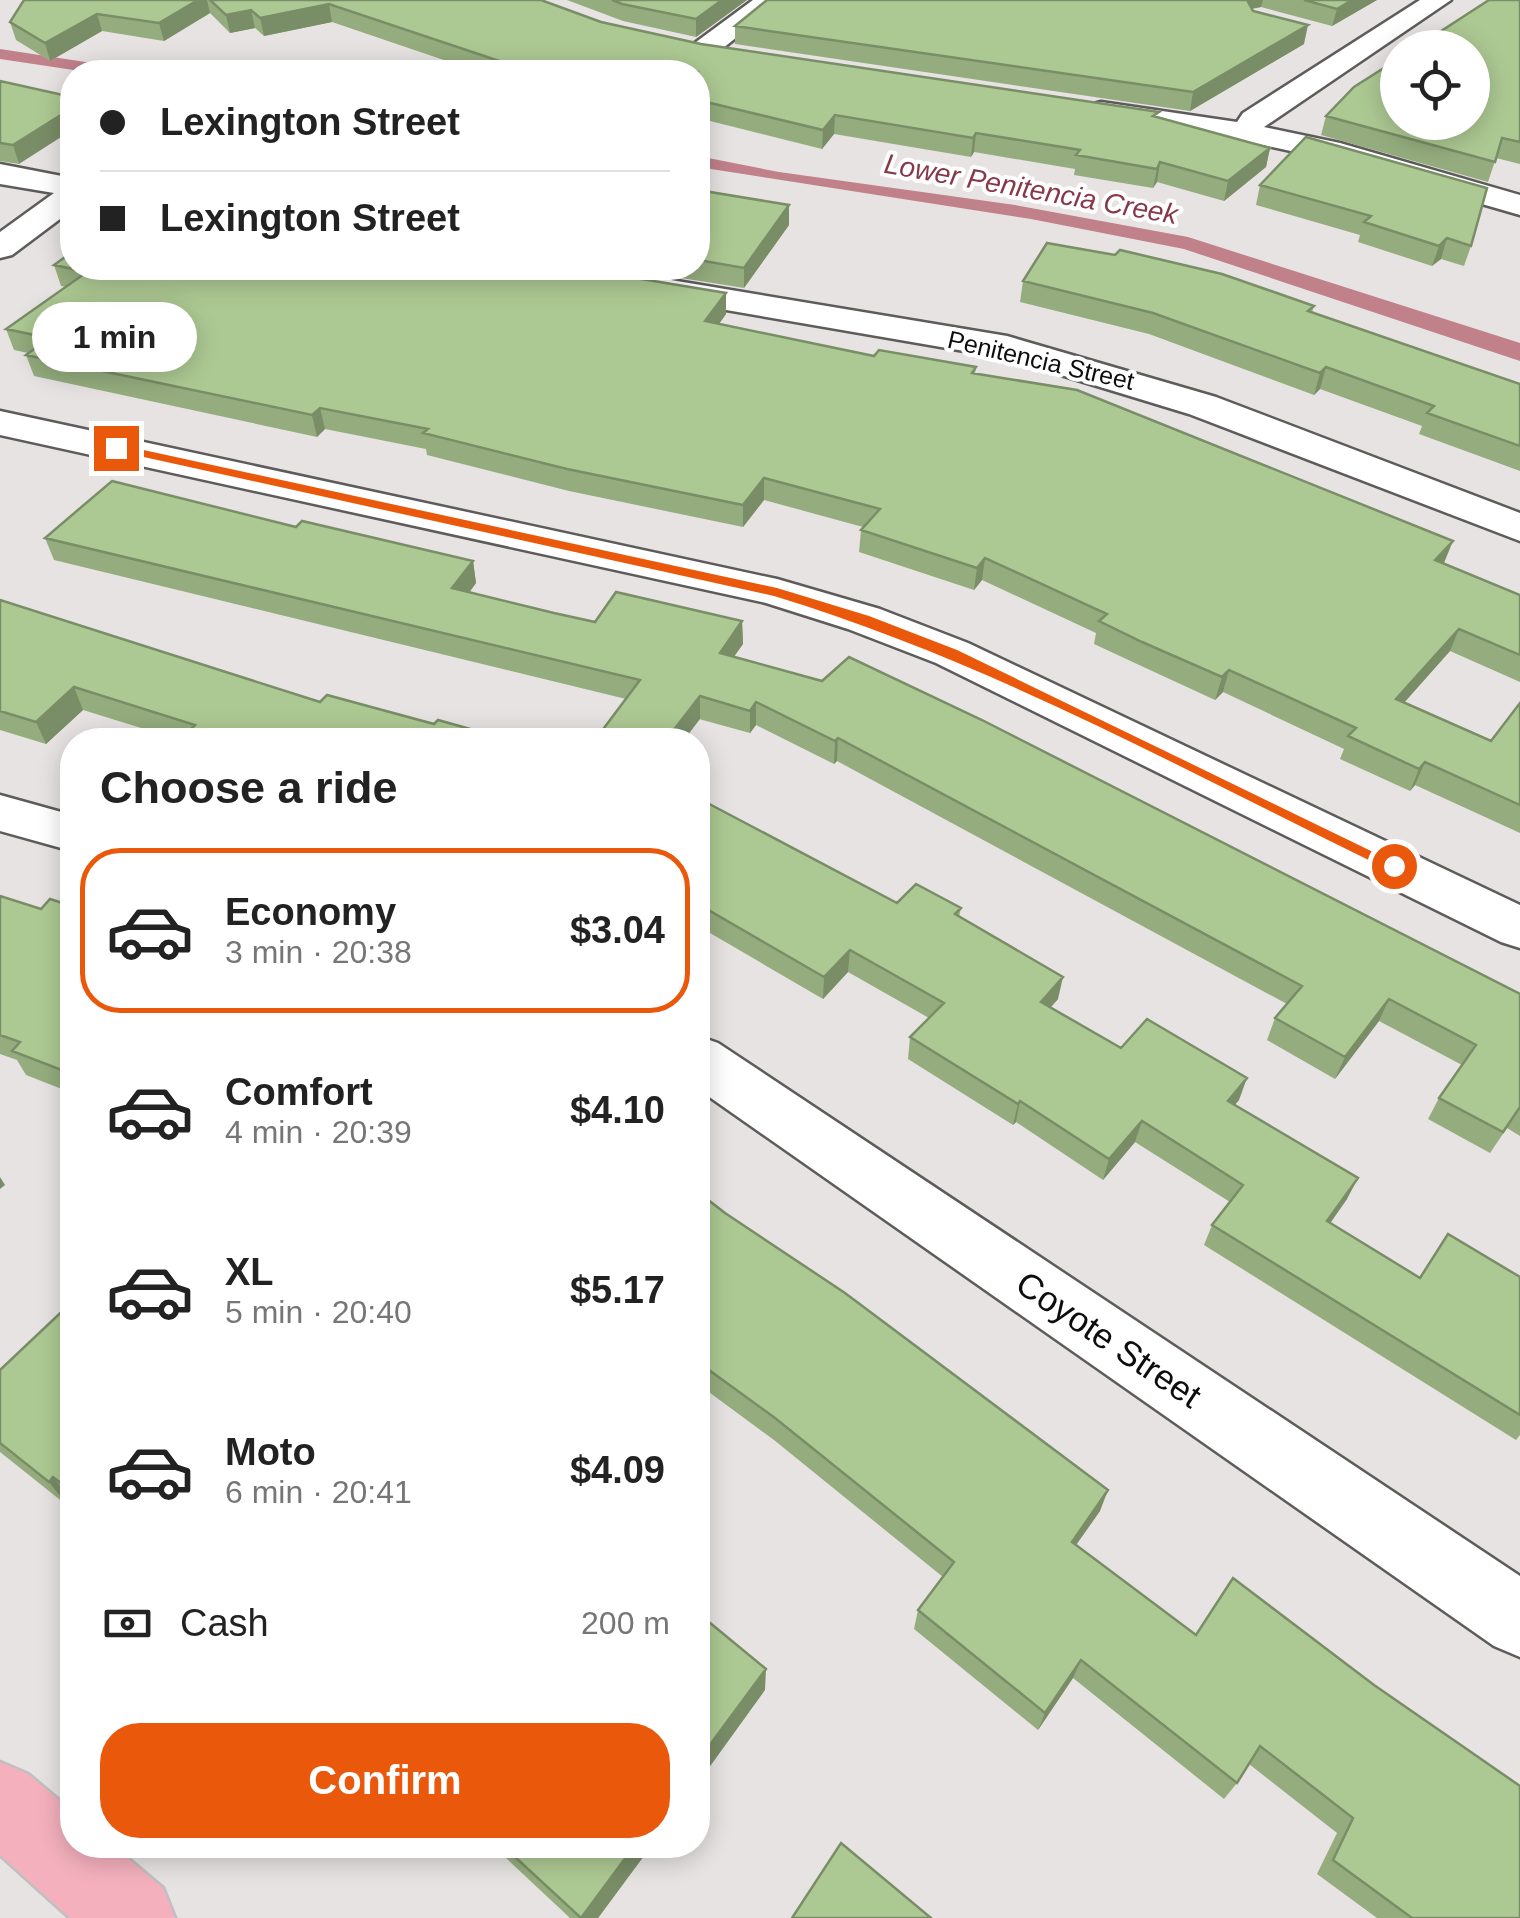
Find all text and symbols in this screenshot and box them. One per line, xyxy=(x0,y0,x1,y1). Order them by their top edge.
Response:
map controls xyxy=(1380,30,1490,140)
button: locate xyxy=(1380,30,1490,140)
text: Lexington Street xyxy=(160,101,460,143)
water label: Lower Penitencia Creek xyxy=(882,148,1182,230)
text: Lexington Street xyxy=(160,197,460,239)
callout: 1 min xyxy=(34,303,198,373)
text: 1 min xyxy=(73,319,156,355)
street label: Penitencia Street xyxy=(945,325,1137,395)
route end xyxy=(94,426,139,471)
text: Choose a ride xyxy=(100,762,398,813)
route start xyxy=(1372,844,1417,889)
icon: car xyxy=(105,886,195,976)
text: Economy xyxy=(225,891,396,933)
text: $3.04 xyxy=(570,909,665,951)
text: 3 min · 20:38 xyxy=(225,934,412,970)
icon: car xyxy=(105,1066,195,1156)
text: Comfort xyxy=(225,1071,373,1113)
text: $4.10 xyxy=(570,1089,665,1131)
text: 4 min · 20:39 xyxy=(225,1114,412,1150)
icon: car xyxy=(105,1246,195,1336)
text: XL xyxy=(225,1251,274,1293)
street label: Coyote Street xyxy=(1009,1263,1209,1415)
text: $5.17 xyxy=(570,1269,665,1311)
text: 5 min · 20:40 xyxy=(225,1294,412,1330)
icon: car xyxy=(105,1426,195,1516)
text: Moto xyxy=(225,1431,316,1473)
text: $4.09 xyxy=(570,1449,665,1491)
text: 6 min · 20:41 xyxy=(225,1474,412,1510)
icon: cash xyxy=(100,1596,155,1651)
text: Cash xyxy=(180,1602,269,1644)
text: 200 m xyxy=(581,1605,670,1641)
button: Confirm xyxy=(100,1723,670,1838)

